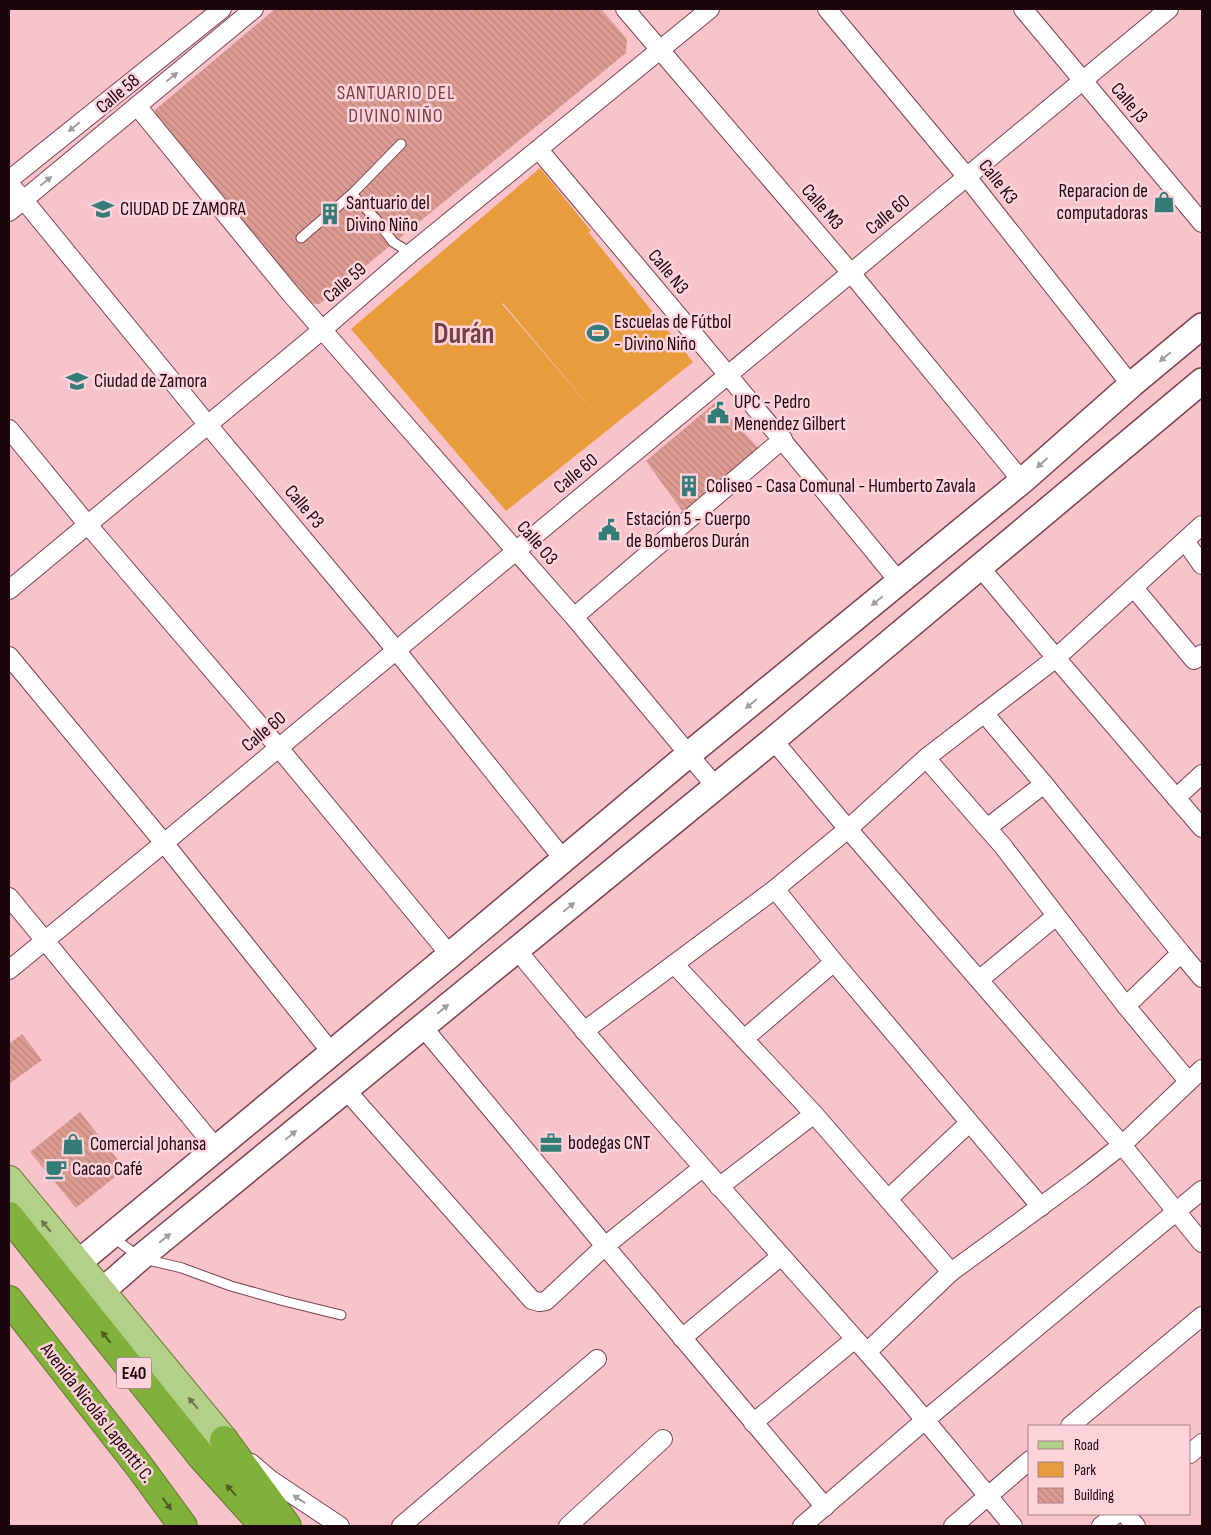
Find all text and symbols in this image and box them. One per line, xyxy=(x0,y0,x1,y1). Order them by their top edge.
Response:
street label: Calle 58 xyxy=(91,69,145,119)
one-way arrow xyxy=(165,72,178,83)
street label: Calle J3 xyxy=(1105,78,1153,128)
district label: SANTUARIO DEL DIVINO NIÑO xyxy=(337,81,455,128)
one-way arrow xyxy=(68,121,81,132)
street label: Calle K3 xyxy=(973,155,1023,209)
one-way arrow xyxy=(40,175,53,186)
street label: Calle M3 xyxy=(796,179,848,235)
place label: Reparacion de computadoras xyxy=(1056,180,1148,225)
shop icon: Reparacion de computadoras xyxy=(1151,189,1177,215)
street label: Calle 60 xyxy=(861,190,915,240)
place label: Santuario del Divino Niño xyxy=(346,192,430,237)
school or university icon: CIUDAD DE ZAMORA xyxy=(90,196,116,222)
place label: CIUDAD DE ZAMORA xyxy=(120,198,247,221)
building icon: Santuario del Divino Niño xyxy=(317,201,343,227)
street label: Calle N3 xyxy=(643,245,693,299)
street label: Calle 59 xyxy=(319,258,371,308)
place label: Escuelas de Fútbol - Divino Niño xyxy=(614,311,731,356)
district label: Durán xyxy=(433,317,495,352)
sports icon: Escuelas de Fútbol - Divino Niño xyxy=(585,320,611,346)
one-way arrow xyxy=(1158,352,1171,363)
school or university icon: Ciudad de Zamora xyxy=(64,368,90,394)
place label: Ciudad de Zamora xyxy=(94,370,207,393)
place label: UPC - Pedro Menendez Gilbert xyxy=(734,391,846,436)
public building icon: UPC - Pedro Menendez Gilbert xyxy=(705,400,731,426)
street label: Calle 60 xyxy=(549,449,603,499)
one-way arrow xyxy=(1035,458,1048,469)
building icon: Coliseo - Casa Comunal - Humberto Zavala xyxy=(676,473,702,499)
place label: Coliseo - Casa Comunal - Humberto Zavala xyxy=(706,475,976,498)
street label: Calle P3 xyxy=(279,480,329,534)
place label: Estación 5 - Cuerpo de Bomberos Durán xyxy=(626,508,750,553)
street label: Calle O3 xyxy=(512,516,563,570)
public building icon: Estación 5 - Cuerpo de Bomberos Durán xyxy=(596,517,622,543)
one-way arrow xyxy=(871,596,884,607)
one-way arrow xyxy=(745,699,758,710)
street label: Calle 60 xyxy=(237,707,291,757)
one-way arrow xyxy=(562,901,575,912)
one-way arrow xyxy=(436,1004,449,1015)
one-way arrow xyxy=(284,1130,297,1141)
office icon: bodegas CNT xyxy=(538,1130,564,1156)
shop icon: Comercial Johansa xyxy=(60,1131,86,1157)
place label: bodegas CNT xyxy=(568,1132,651,1155)
place label: Comercial Johansa xyxy=(90,1133,206,1156)
cafe icon: Cacao Café xyxy=(43,1156,69,1182)
place label: Cacao Café xyxy=(72,1158,143,1181)
one-way arrow xyxy=(41,1220,52,1233)
one-way arrow xyxy=(158,1232,171,1243)
one-way arrow xyxy=(100,1331,111,1344)
street label: Avenida Nicolás Lapentti C. xyxy=(35,1338,159,1487)
road number: E40 xyxy=(116,1358,152,1389)
one-way arrow xyxy=(188,1397,199,1410)
legend xyxy=(1028,1425,1191,1515)
text: Road xyxy=(1074,1436,1099,1455)
text: Park xyxy=(1074,1461,1096,1480)
one-way arrow xyxy=(225,1484,237,1496)
text: Building xyxy=(1074,1486,1114,1505)
one-way arrow xyxy=(292,1495,306,1504)
one-way arrow xyxy=(162,1497,172,1511)

